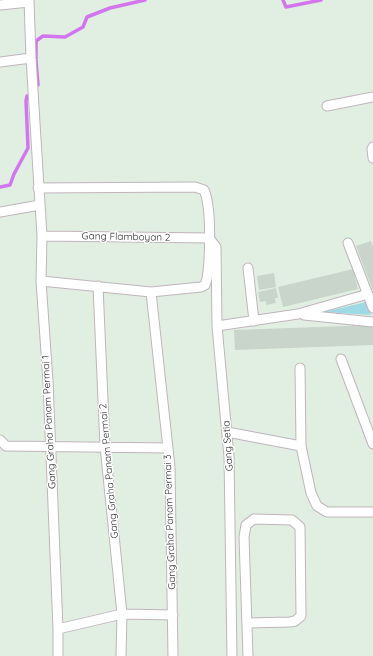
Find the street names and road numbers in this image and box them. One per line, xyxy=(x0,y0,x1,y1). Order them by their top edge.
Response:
street label: Gang Flamboyan 2 xyxy=(81,230,171,244)
street label: Gang Graha Panam Permai 1 xyxy=(40,355,58,489)
street label: Gang Graha Panam Permai 2 xyxy=(97,403,121,539)
street label: Gang Setia xyxy=(220,420,236,472)
street label: Gang Graha Panam Permai 3 xyxy=(162,454,178,590)

